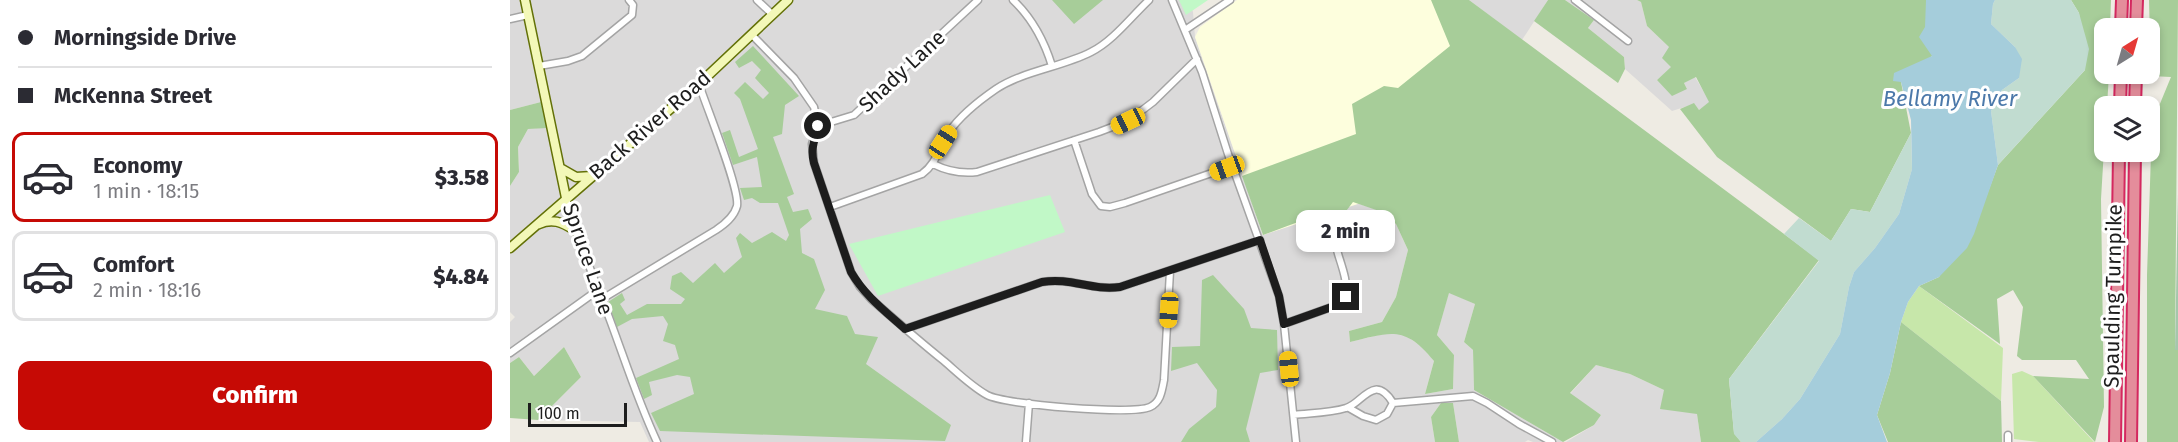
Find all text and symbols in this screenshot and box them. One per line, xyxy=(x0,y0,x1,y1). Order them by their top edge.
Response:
north arrow xyxy=(2094,18,2160,84)
map controls xyxy=(2094,18,2160,162)
text: Morningside Drive xyxy=(54,24,236,51)
street label: Shady Lane xyxy=(853,24,951,118)
street label: Back River Road xyxy=(584,65,716,185)
text: McKenna Street xyxy=(54,82,212,109)
water label: Bellamy River xyxy=(1883,85,2018,112)
button: layers xyxy=(2094,96,2160,162)
car xyxy=(1108,105,1148,137)
route start xyxy=(804,112,831,139)
car xyxy=(926,122,960,162)
icon: car xyxy=(21,150,75,204)
text: Economy xyxy=(93,152,182,179)
car xyxy=(1207,153,1247,183)
text: $3.58 xyxy=(435,164,489,191)
text: 1 min · 18:15 xyxy=(93,179,199,203)
street label: Spruce Lane xyxy=(557,200,619,318)
street label: Spaulding Turnpike xyxy=(2098,204,2128,388)
callout: 2 min xyxy=(1296,210,1396,252)
text: 2 min xyxy=(1321,219,1370,243)
icon: car xyxy=(21,249,75,303)
text: Comfort xyxy=(93,251,174,278)
text: $4.84 xyxy=(433,263,489,290)
text: 2 min · 18:16 xyxy=(93,278,201,302)
route end xyxy=(1332,283,1359,310)
car xyxy=(1159,291,1179,329)
car xyxy=(1278,350,1300,388)
button: Confirm xyxy=(18,361,492,430)
scale bar xyxy=(528,400,627,428)
text: 100 m xyxy=(537,404,580,423)

